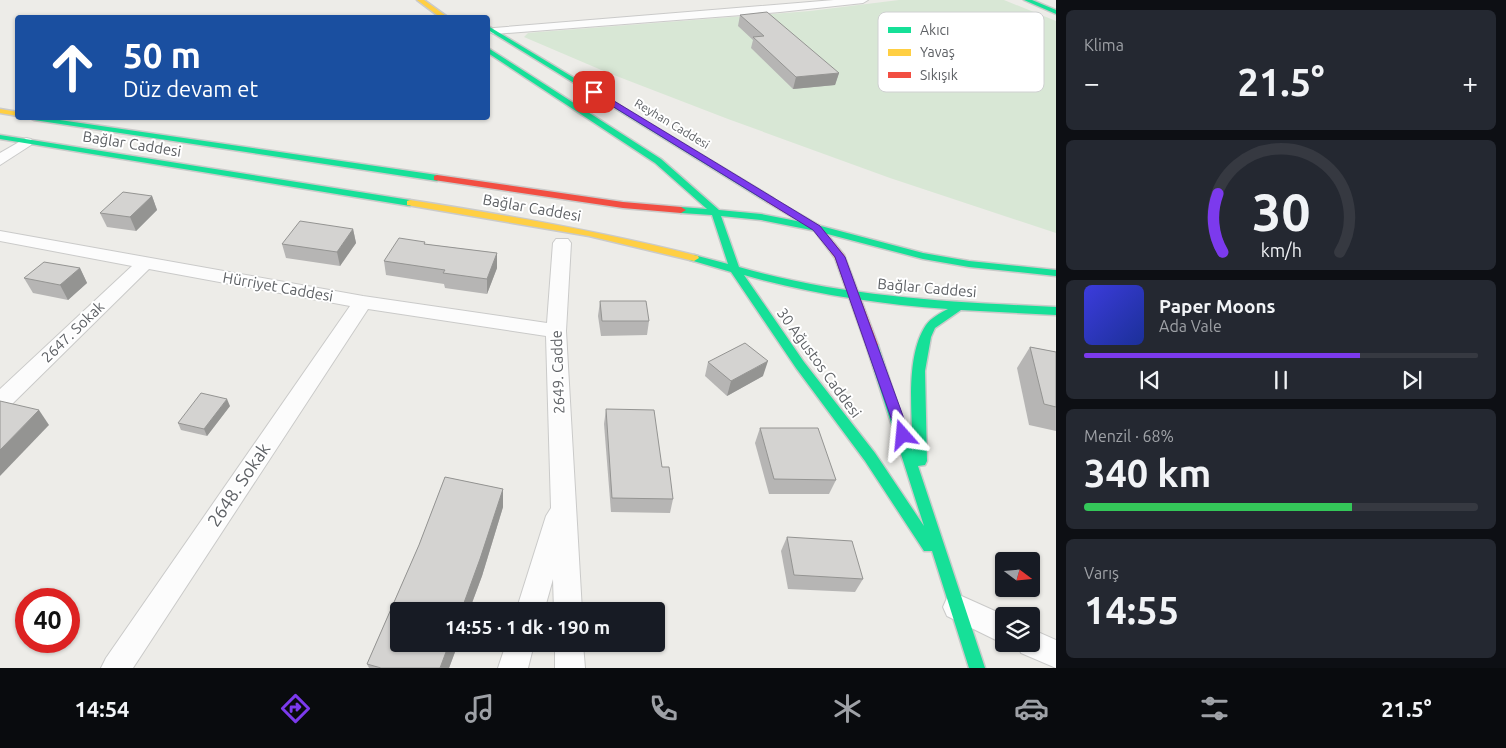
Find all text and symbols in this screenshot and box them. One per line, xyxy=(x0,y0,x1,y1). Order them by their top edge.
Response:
legend xyxy=(878,12,1044,92)
text: Akıcı xyxy=(920,22,949,38)
icon: ahead xyxy=(40,35,105,100)
text: 50 m xyxy=(123,35,201,75)
text: Klima xyxy=(1084,36,1124,54)
text: Yavaş xyxy=(920,44,955,60)
text: 21.5° xyxy=(1237,61,1325,103)
text: Sıkışık xyxy=(920,67,958,83)
text: − xyxy=(1084,67,1100,98)
text: + xyxy=(1462,67,1478,98)
pin xyxy=(573,71,615,113)
text: Düz devam et xyxy=(123,76,258,101)
icon: arrive xyxy=(580,78,608,106)
street label: Reyhan Caddesi xyxy=(633,96,712,151)
street label: Bağlar Caddesi xyxy=(82,127,183,160)
text: 30 xyxy=(1252,183,1310,241)
street label: Bağlar Caddesi xyxy=(482,190,583,225)
text: km/h xyxy=(1260,240,1302,260)
street label: Hürriyet Caddesi xyxy=(222,268,335,305)
street label: Bağlar Caddesi xyxy=(877,275,977,300)
text: Paper Moons xyxy=(1159,295,1276,317)
street label: 2647. Sokak xyxy=(38,297,108,366)
street label: 30 Ağustos Caddesi xyxy=(774,305,865,421)
text: Ada Vale xyxy=(1159,317,1222,335)
street label: 2649. Cadde xyxy=(548,330,567,414)
icon: previous xyxy=(1136,366,1164,394)
icon: pause xyxy=(1267,366,1295,394)
icon: next xyxy=(1398,366,1426,394)
position arrow xyxy=(876,408,928,460)
text: Menzil · 68% xyxy=(1084,427,1174,445)
street label: 2648. Sokak xyxy=(203,439,273,530)
text: 340 km xyxy=(1084,452,1211,494)
north arrow xyxy=(995,552,1040,598)
map controls xyxy=(995,552,1040,652)
text: Varış xyxy=(1084,564,1119,582)
speed limit sign: 40 xyxy=(15,588,80,653)
text: 14:55 xyxy=(1084,589,1179,631)
button: layers xyxy=(995,607,1040,652)
text: 14:55 · 1 dk · 190 m xyxy=(445,616,610,638)
icon: directions xyxy=(278,691,313,726)
icon: music xyxy=(462,691,497,726)
icon: phone xyxy=(646,691,681,726)
icon: climate xyxy=(830,691,865,726)
icon: car xyxy=(1014,691,1049,726)
icon: filters xyxy=(1197,691,1232,726)
text: 14:54 xyxy=(74,696,129,721)
text: 21.5° xyxy=(1381,696,1432,721)

